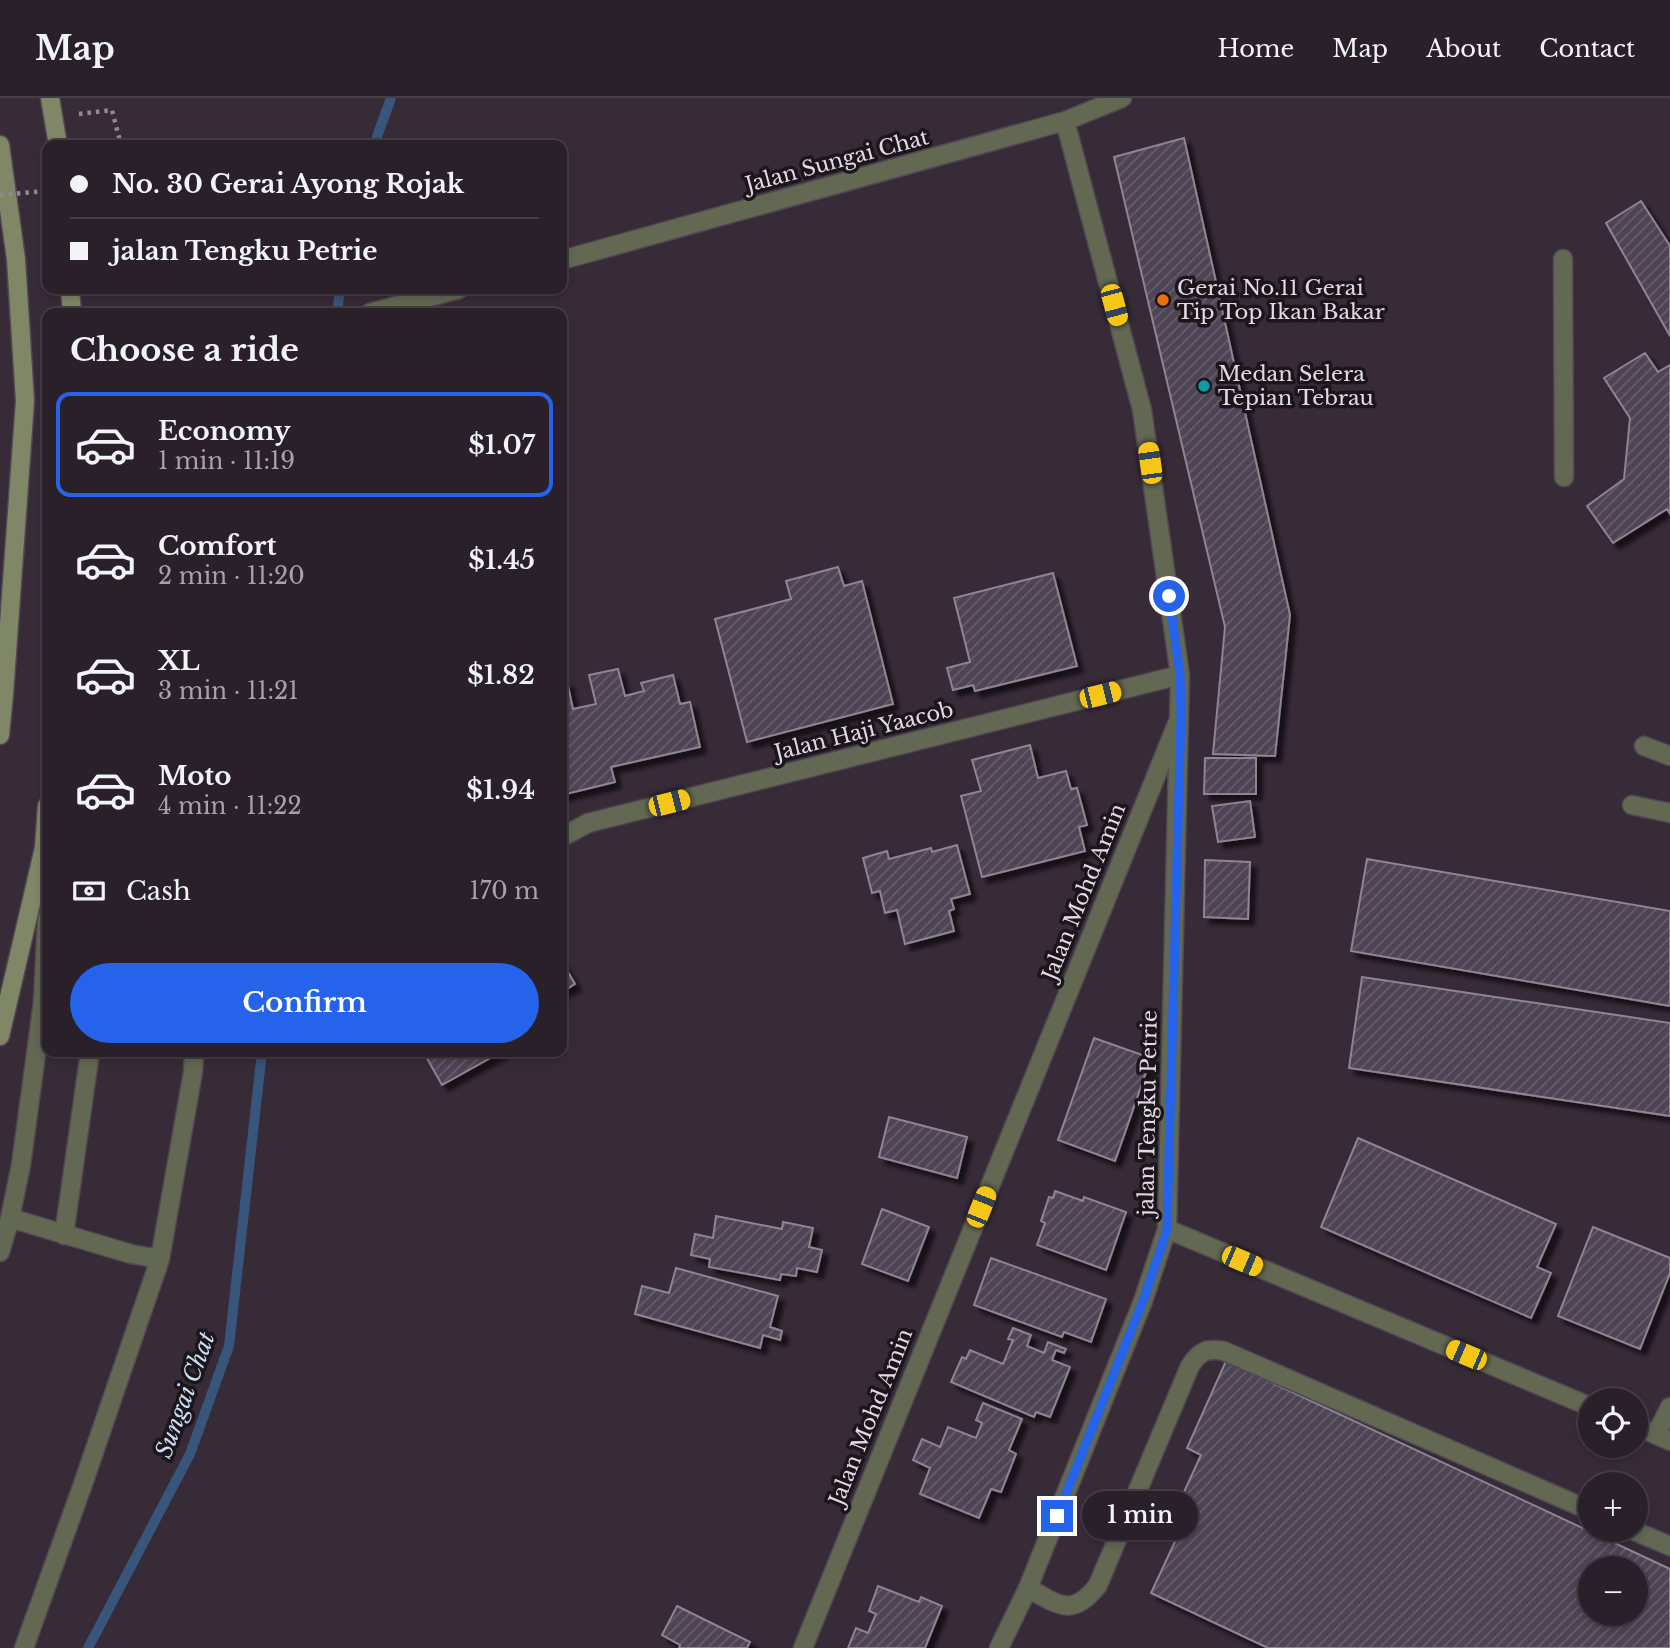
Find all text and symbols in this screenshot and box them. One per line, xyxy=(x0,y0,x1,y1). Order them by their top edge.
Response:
text: Map xyxy=(35,28,115,69)
text: Home xyxy=(1218,34,1294,63)
text: Map xyxy=(1332,34,1388,63)
text: About xyxy=(1426,34,1501,63)
text: Contact xyxy=(1539,34,1635,63)
street label: Jalan Sungai Chat xyxy=(740,124,931,199)
text: No. 30 Gerai Ayong Rojak xyxy=(112,168,464,200)
text: jalan Tengku Petrie xyxy=(112,235,377,267)
place label: Gerai No.11 Gerai Tip Top Ikan Bakar xyxy=(1177,275,1385,325)
car xyxy=(1099,282,1130,328)
marker: Gerai No.11 Gerai Tip Top Ikan Bakar xyxy=(1155,292,1171,308)
text: Choose a ride xyxy=(70,330,299,370)
place label: Medan Selera Tepian Tebrau xyxy=(1218,361,1374,411)
marker: Medan Selera Tepian Tebrau xyxy=(1196,378,1212,394)
icon: car xyxy=(74,413,137,476)
text: Economy xyxy=(158,415,291,447)
text: $1.07 xyxy=(468,429,535,461)
car xyxy=(1137,441,1164,485)
text: 1 min · 11:19 xyxy=(158,447,295,475)
icon: car xyxy=(74,528,137,591)
text: Comfort xyxy=(158,530,276,562)
text: $1.45 xyxy=(468,544,535,576)
text: 2 min · 11:20 xyxy=(158,562,305,590)
route start xyxy=(1153,580,1185,612)
icon: car xyxy=(74,643,137,706)
text: XL xyxy=(158,645,200,677)
text: $1.82 xyxy=(467,659,535,691)
text: 3 min · 11:21 xyxy=(158,677,298,705)
car xyxy=(1078,680,1123,710)
street label: Jalan Haji Yaacob xyxy=(769,696,956,767)
icon: car xyxy=(74,758,137,821)
text: Moto xyxy=(158,760,231,792)
text: $1.94 xyxy=(466,774,535,806)
car xyxy=(647,788,692,818)
text: 4 min · 11:22 xyxy=(158,792,302,820)
street label: Jalan Mohd Amin xyxy=(1036,800,1131,987)
icon: cash xyxy=(70,872,108,910)
text: Cash xyxy=(126,875,191,907)
text: 170 m xyxy=(469,877,539,905)
button: Confirm xyxy=(70,963,539,1043)
street label: jalan Tengku Petrie xyxy=(1133,1010,1163,1219)
car xyxy=(964,1184,999,1230)
car xyxy=(1219,1243,1266,1279)
street label: Jalan Mohd Amin xyxy=(823,1325,918,1512)
water label: Sungai Chat xyxy=(149,1328,221,1462)
car xyxy=(1443,1337,1490,1373)
map controls xyxy=(1578,1388,1648,1626)
button: locate xyxy=(1578,1388,1648,1458)
button: + xyxy=(1578,1472,1648,1542)
callout: 1 min xyxy=(1082,1492,1197,1540)
route end xyxy=(1041,1500,1073,1532)
text: 1 min xyxy=(1107,1501,1173,1529)
button: − xyxy=(1578,1556,1648,1626)

